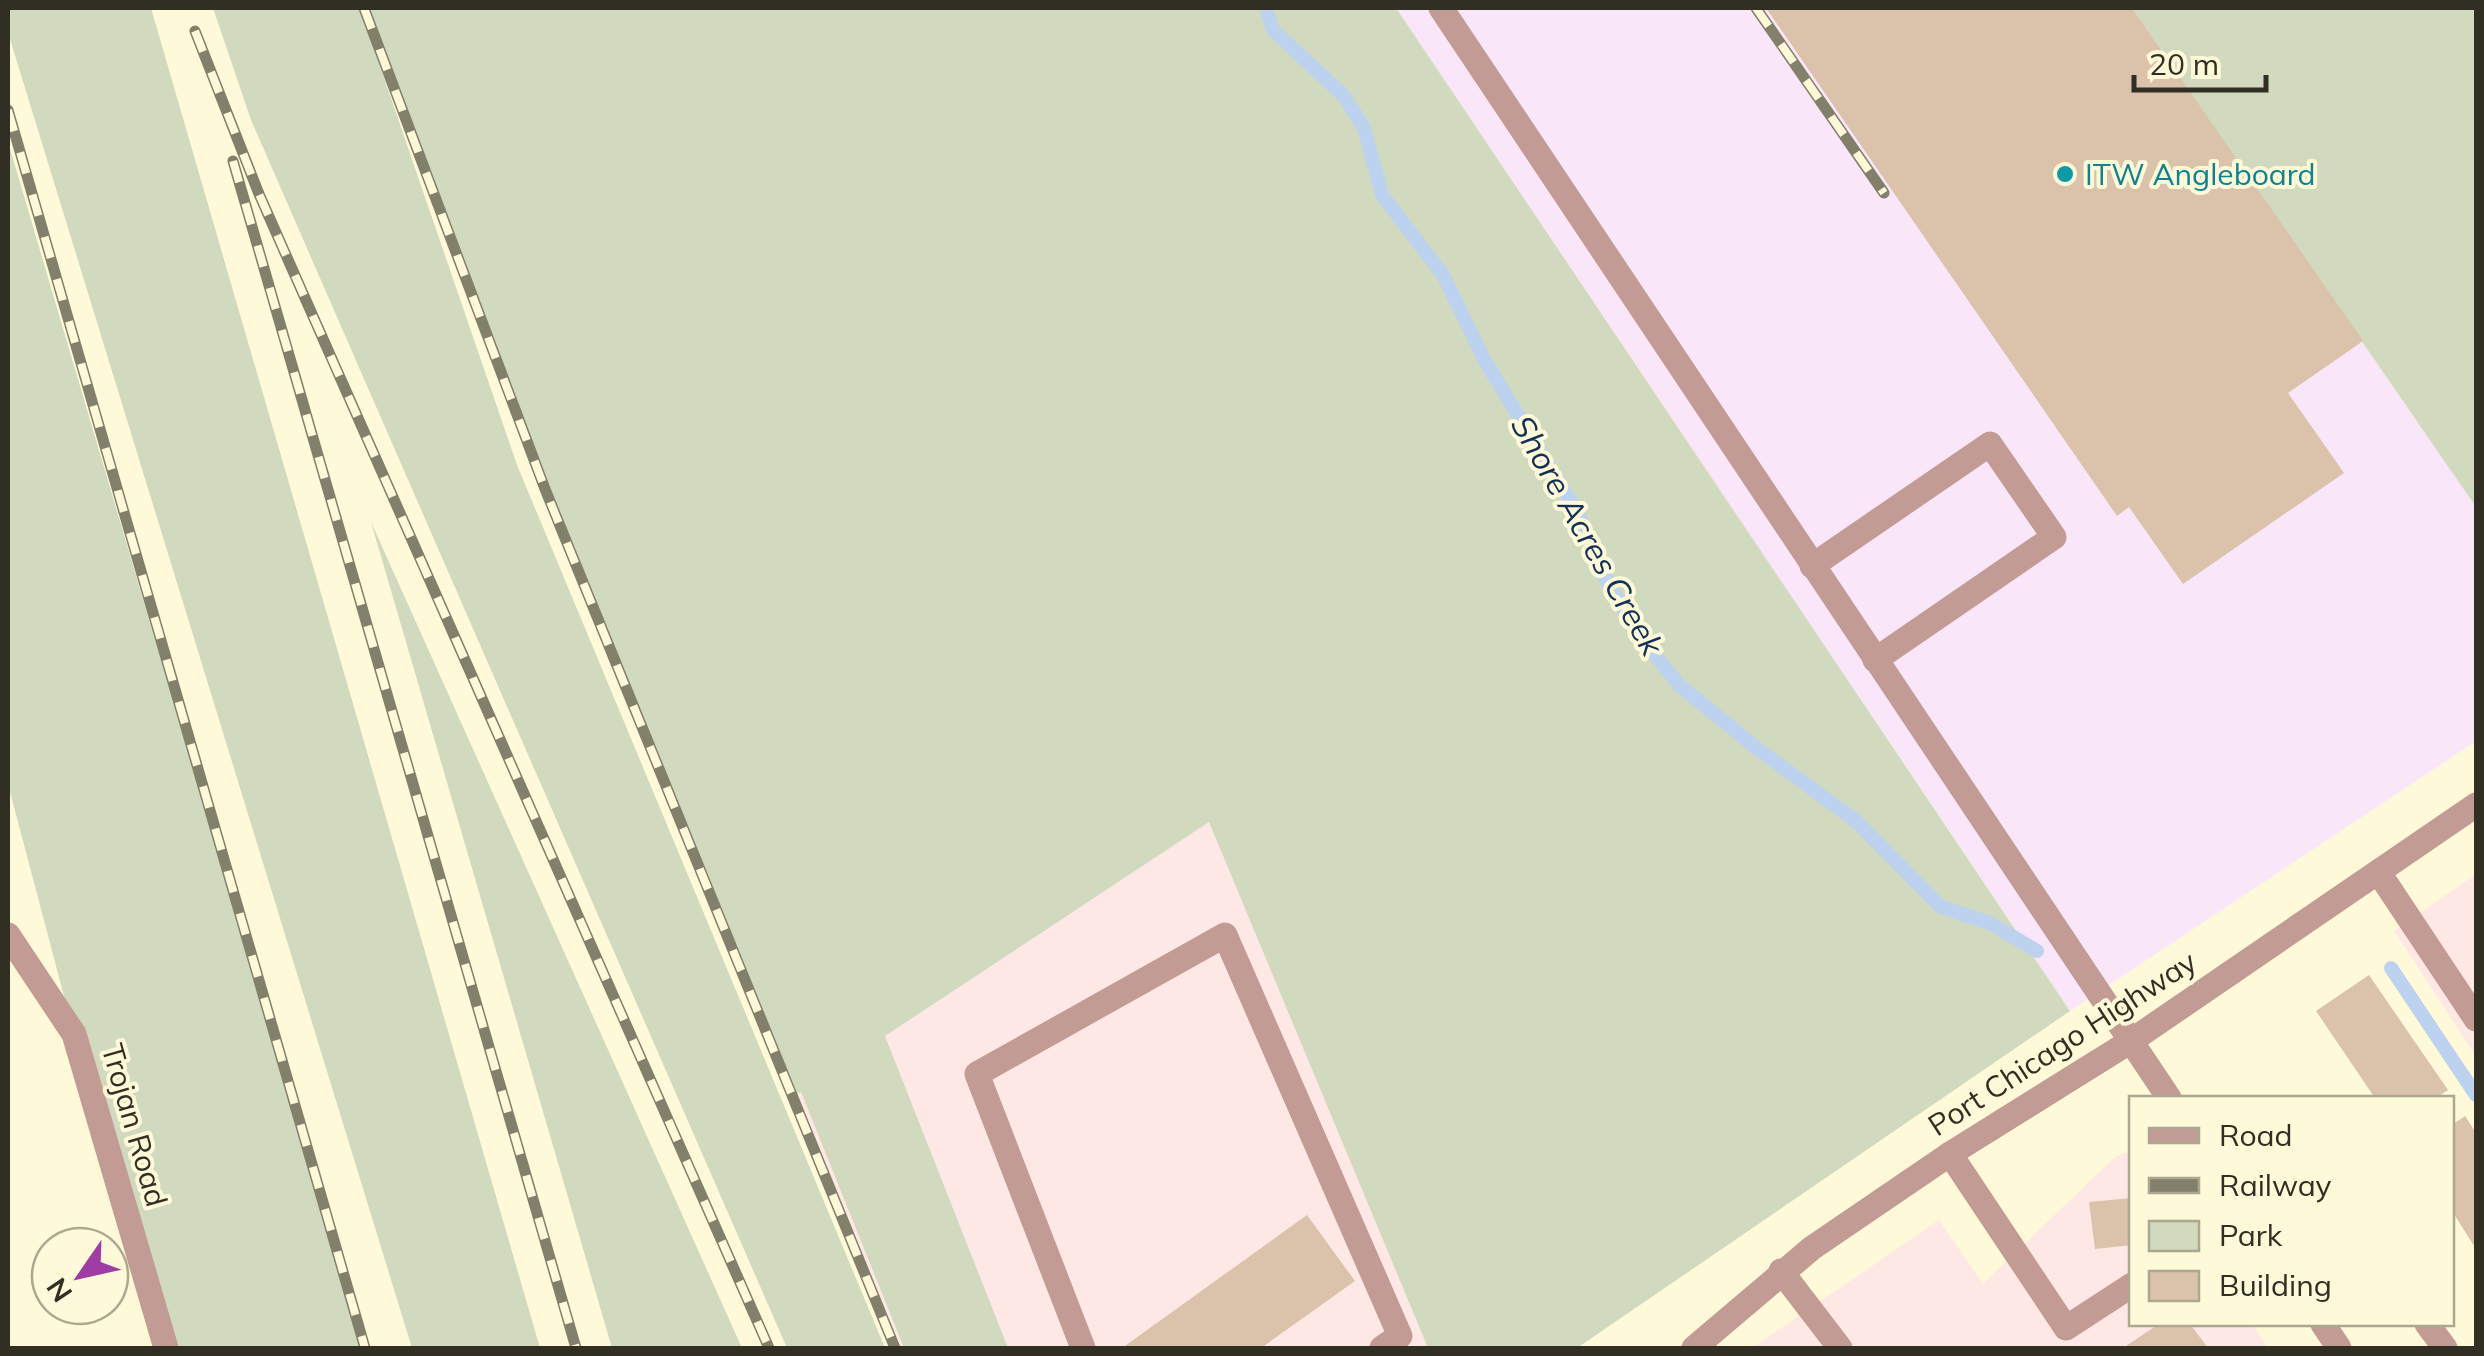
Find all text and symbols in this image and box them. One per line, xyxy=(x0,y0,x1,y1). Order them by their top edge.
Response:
scale bar xyxy=(2134,30,2266,92)
text: 20 m xyxy=(2149,45,2219,83)
place label: ITW Angleboard xyxy=(2085,155,2315,193)
marker: ITW Angleboard xyxy=(2054,163,2076,185)
water label: Shore Acres Creek xyxy=(1503,408,1674,664)
street label: Port Chicago Highway xyxy=(1921,942,2203,1144)
street label: Trojan Road xyxy=(94,1039,176,1211)
legend xyxy=(2129,1096,2454,1326)
text: Road xyxy=(2219,1116,2293,1154)
text: Railway xyxy=(2219,1166,2332,1204)
text: Park xyxy=(2219,1216,2283,1254)
north arrow xyxy=(30,1226,130,1326)
text: Building xyxy=(2219,1266,2332,1304)
text: N xyxy=(38,1272,79,1309)

